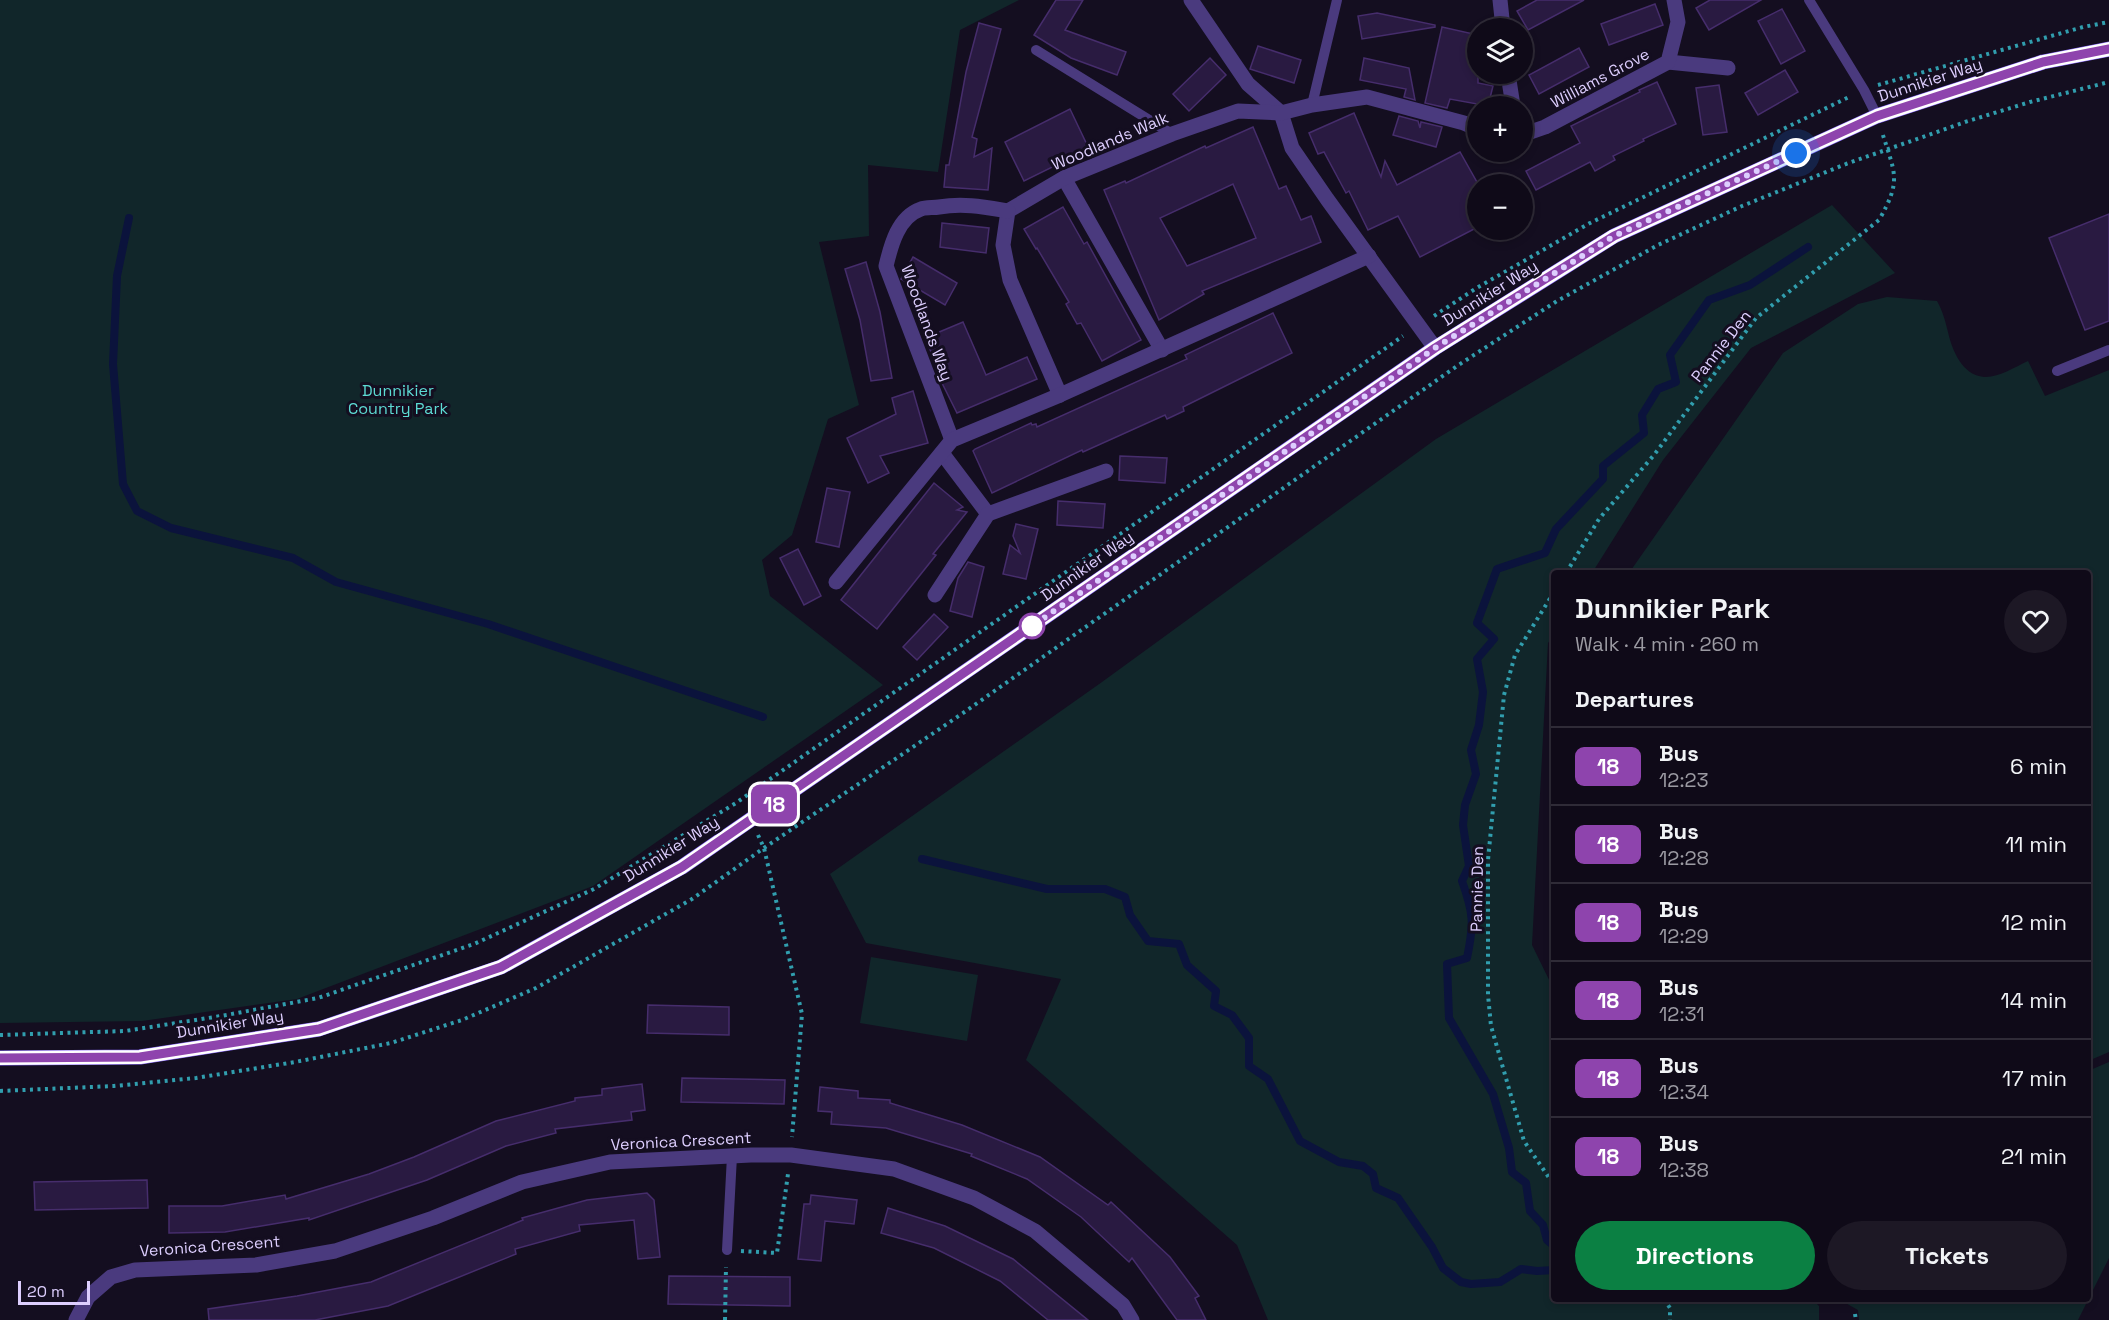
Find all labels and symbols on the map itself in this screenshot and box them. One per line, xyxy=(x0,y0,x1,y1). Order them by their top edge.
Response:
street label: Williams Grove xyxy=(1547,43,1653,113)
street label: Dunnikier Way xyxy=(1875,53,1985,107)
street label: Woodlands Walk xyxy=(1048,107,1172,175)
your location xyxy=(1781,138,1811,168)
street label: Dunnikier Way xyxy=(1438,255,1542,331)
street label: Woodlands Way xyxy=(896,262,958,384)
street label: Pannie Den xyxy=(1686,306,1756,386)
park label: Dunnikier Country Park xyxy=(348,380,448,419)
street label: Dunnikier Way xyxy=(1037,526,1137,606)
unlabelled marker xyxy=(1019,613,1045,639)
line badge: 18 xyxy=(747,784,801,824)
street label: Dunnikier Way xyxy=(619,811,723,887)
street label: Pannie Den xyxy=(1466,846,1488,932)
street label: Dunnikier Way xyxy=(175,1005,285,1043)
street label: Veronica Crescent xyxy=(610,1127,752,1155)
street label: Veronica Crescent xyxy=(139,1231,281,1261)
scale bar xyxy=(18,1278,90,1306)

